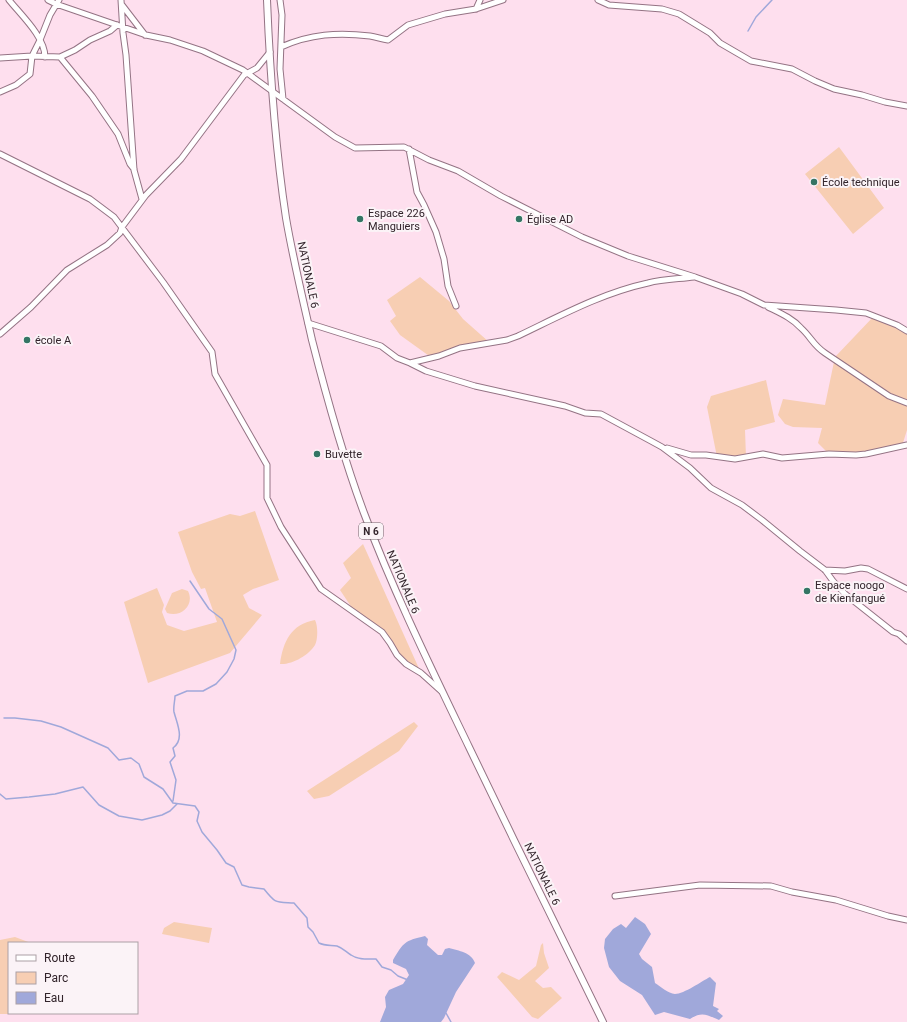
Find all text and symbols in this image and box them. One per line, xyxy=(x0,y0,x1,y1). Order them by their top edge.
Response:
place label: École technique xyxy=(822,176,900,189)
marker: École technique xyxy=(809,177,819,187)
place label: Espace 226 Manguiers xyxy=(368,207,425,233)
place label: Église AD xyxy=(527,213,573,226)
marker: Espace 226 Manguiers xyxy=(355,214,365,224)
marker: Église AD xyxy=(514,214,524,224)
street label: NATIONALE 6 xyxy=(295,241,321,309)
place label: école A xyxy=(35,334,72,347)
marker: école A xyxy=(22,335,32,345)
place label: Buvette xyxy=(325,448,362,461)
marker: Buvette xyxy=(312,449,322,459)
road number: N 6 xyxy=(359,523,383,539)
street label: NATIONALE 6 xyxy=(384,548,422,616)
place label: Espace noogo de Kienfangué xyxy=(815,579,885,605)
marker: Espace noogo de Kienfangué xyxy=(802,586,812,596)
street label: NATIONALE 6 xyxy=(521,841,563,907)
legend xyxy=(8,942,138,1014)
text: Route xyxy=(44,951,75,965)
text: Parc xyxy=(44,971,68,985)
text: Eau xyxy=(44,991,64,1005)

